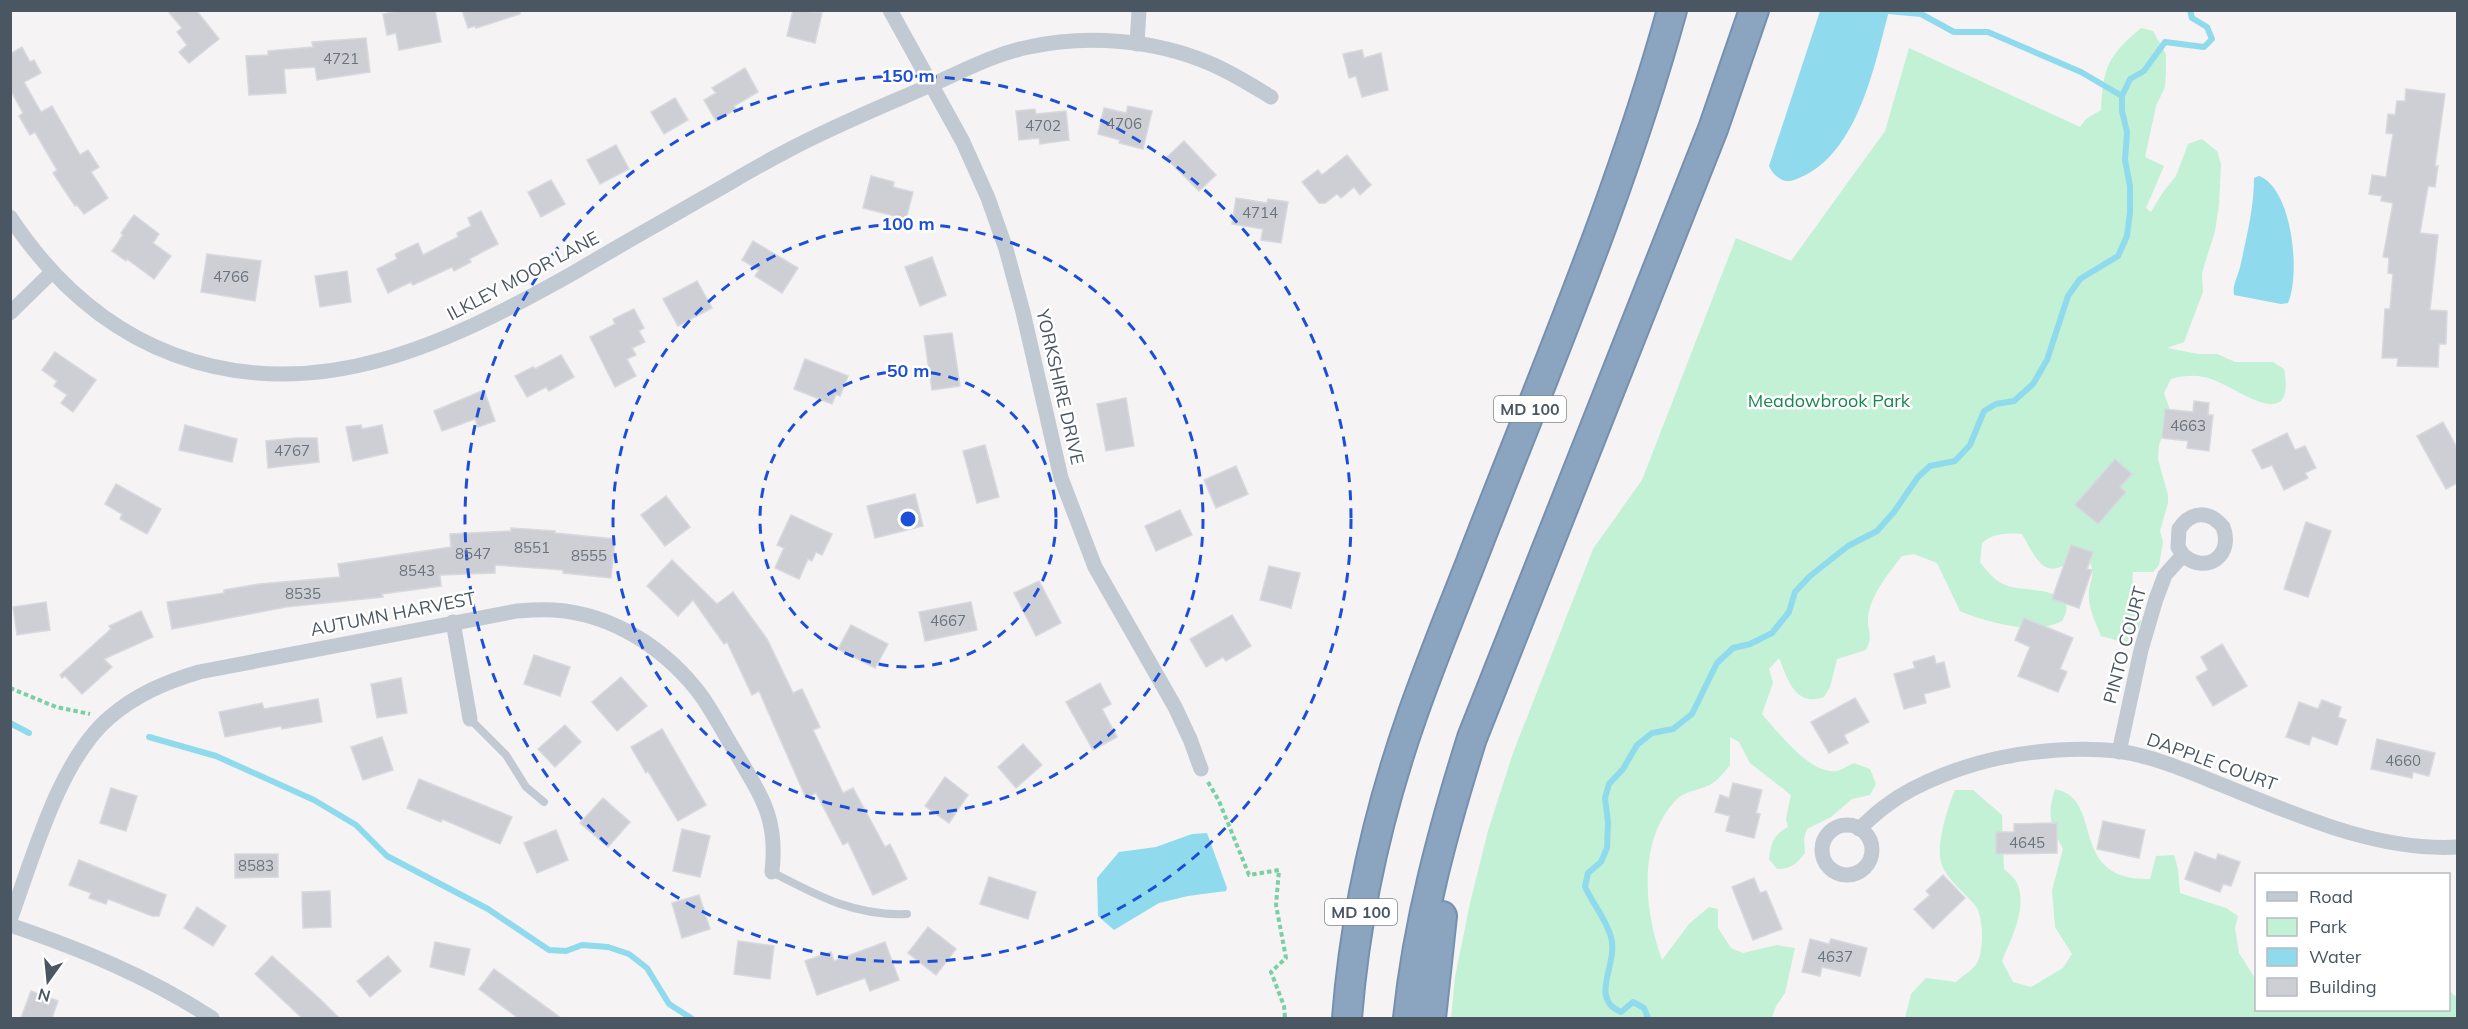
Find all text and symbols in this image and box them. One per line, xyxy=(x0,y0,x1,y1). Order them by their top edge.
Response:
house number: 4721 xyxy=(323,49,359,68)
text: 150 m xyxy=(881,64,935,87)
house number: 4706 xyxy=(1106,114,1142,133)
house number: 4702 xyxy=(1025,116,1061,135)
house number: 4714 xyxy=(1242,203,1278,222)
text: 100 m xyxy=(881,212,935,235)
street label: ILKLEY MOOR LANE xyxy=(443,226,603,325)
house number: 4766 xyxy=(213,267,249,286)
street label: YORKSHIRE DRIVE xyxy=(1031,306,1090,467)
text: 50 m xyxy=(887,359,929,382)
park label: Meadowbrook Park xyxy=(1748,389,1911,412)
road number: MD 100 xyxy=(1494,396,1566,422)
house number: 4663 xyxy=(2170,416,2206,435)
house number: 4767 xyxy=(274,441,310,460)
centre of rings xyxy=(898,509,918,529)
house number: 8551 xyxy=(514,538,550,557)
house number: 8547 xyxy=(455,544,491,563)
house number: 8555 xyxy=(571,546,607,565)
house number: 8543 xyxy=(399,561,435,580)
house number: 8535 xyxy=(285,584,321,603)
street label: PINTO COURT xyxy=(2098,584,2151,706)
street label: AUTUMN HARVEST xyxy=(308,586,478,641)
house number: 4667 xyxy=(930,611,966,630)
street label: DAPPLE COURT xyxy=(2144,727,2281,796)
house number: 4660 xyxy=(2385,751,2421,770)
house number: 4645 xyxy=(2009,833,2045,852)
house number: 8583 xyxy=(238,856,274,875)
legend xyxy=(2255,873,2450,1011)
text: Road xyxy=(2309,885,2353,908)
road number: MD 100 xyxy=(1325,899,1397,925)
text: Park xyxy=(2309,915,2348,938)
text: Water xyxy=(2309,945,2362,968)
house number: 4637 xyxy=(1817,947,1853,966)
north arrow xyxy=(18,951,78,1011)
text: Building xyxy=(2309,975,2377,998)
text: N xyxy=(36,984,53,1007)

